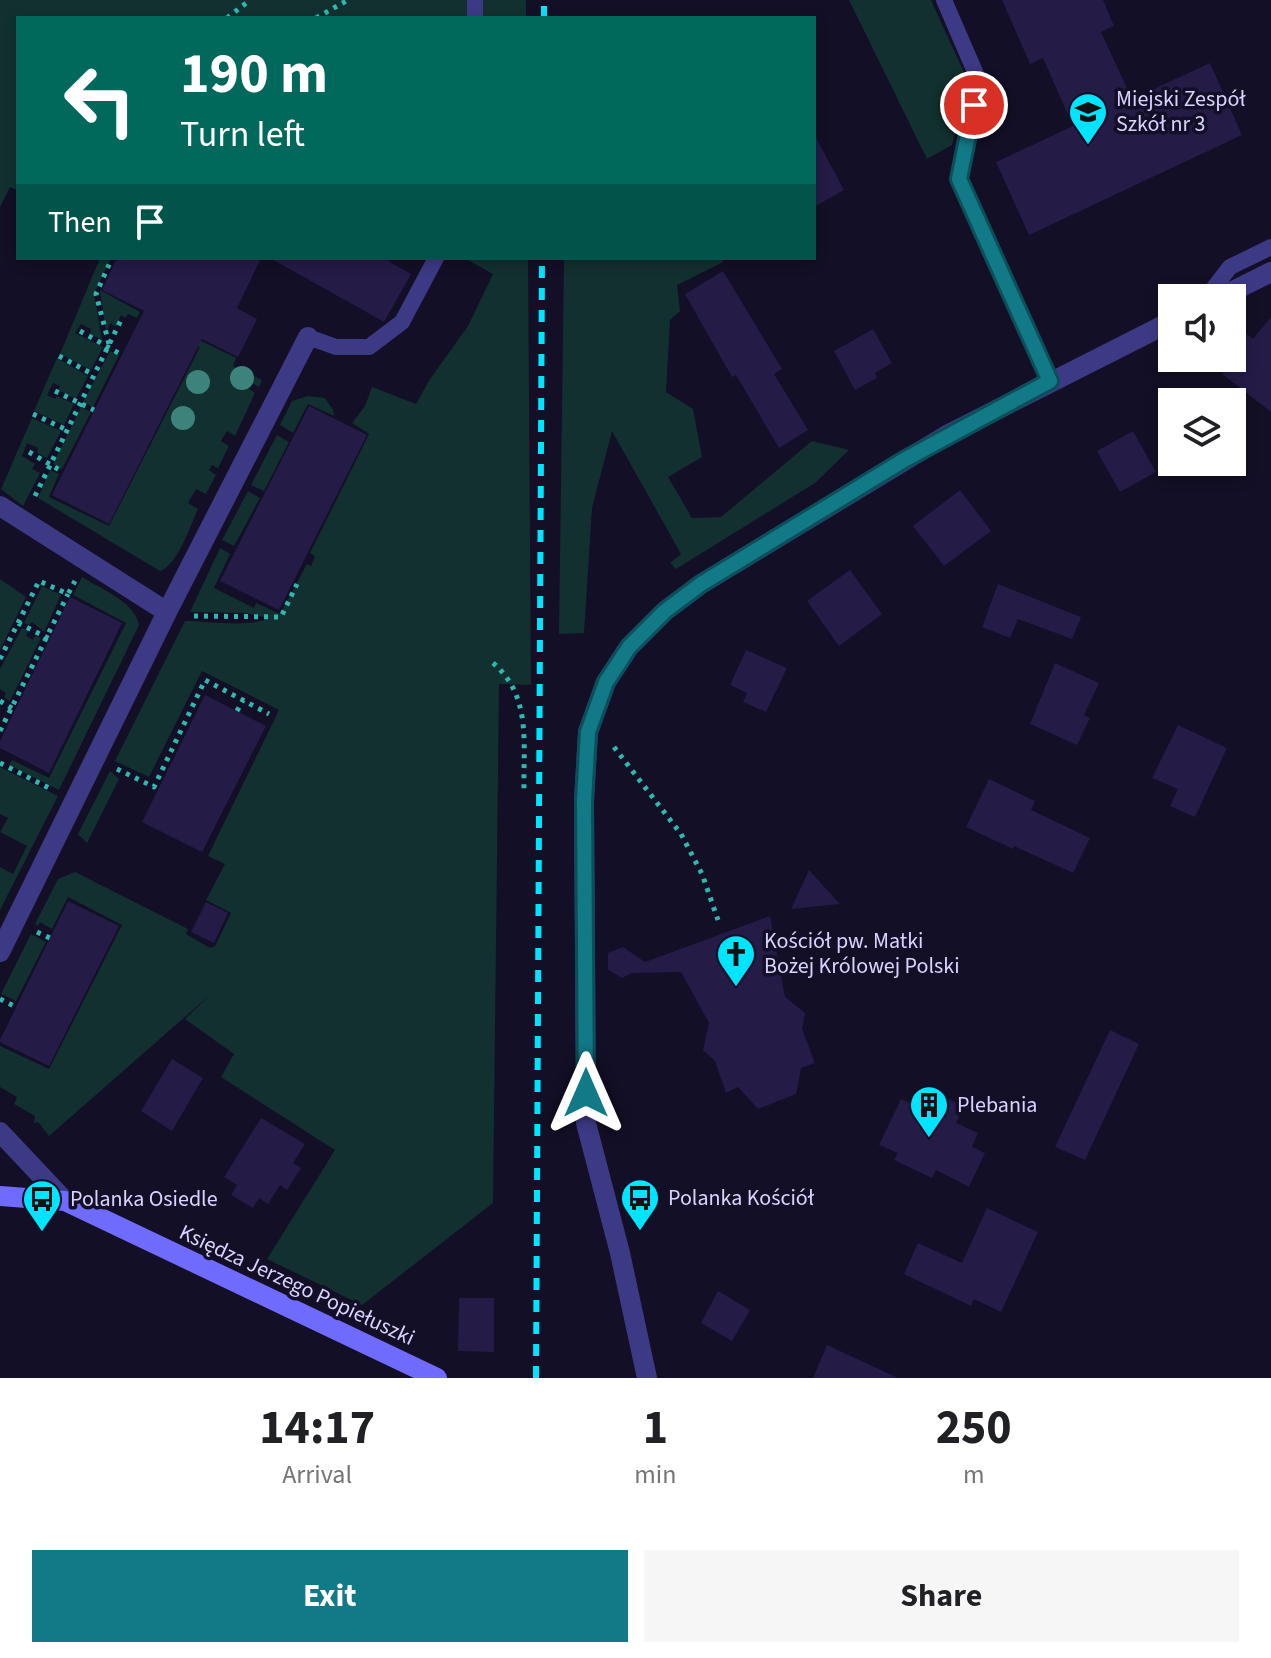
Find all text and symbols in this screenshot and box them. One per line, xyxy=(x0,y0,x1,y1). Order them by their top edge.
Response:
text: 190 m xyxy=(180,35,328,114)
icon: left xyxy=(48,48,152,152)
pin xyxy=(940,71,1008,139)
icon: arrive xyxy=(952,83,996,127)
place label: Miejski Zespół Szkół nr 3 xyxy=(1116,83,1246,140)
school or university icon: Miejski Zespół Szkół nr 3 xyxy=(1067,91,1109,146)
text: Turn left xyxy=(180,109,305,160)
icon: arrive xyxy=(128,200,172,244)
text: Then xyxy=(48,201,112,244)
map controls xyxy=(1158,284,1246,476)
button: sound xyxy=(1158,284,1246,372)
button: layers xyxy=(1158,388,1246,476)
place label: Kościół pw. Matki Bożej Królowej Polski xyxy=(764,925,960,982)
church icon: Kościół pw. Matki Bożej Królowej Polski xyxy=(715,933,757,988)
position arrow xyxy=(544,1051,628,1135)
building icon: Plebania xyxy=(908,1084,950,1139)
place label: Plebania xyxy=(957,1089,1037,1121)
bus stop icon: Polanka Kościół xyxy=(619,1177,661,1232)
bus stop icon: Polanka Osiedle xyxy=(21,1178,63,1233)
place label: Polanka Kościół xyxy=(668,1182,815,1214)
place label: Polanka Osiedle xyxy=(70,1183,218,1215)
street label: Księdza Jerzego Popiełuszki xyxy=(174,1216,420,1354)
text: 14:17 xyxy=(259,1394,375,1462)
text: 1 xyxy=(643,1394,668,1462)
text: 250 xyxy=(936,1394,1012,1462)
text: Arrival xyxy=(282,1456,352,1493)
text: min xyxy=(634,1456,676,1493)
text: m xyxy=(963,1456,984,1493)
button: Exit xyxy=(32,1550,628,1642)
button: Share xyxy=(644,1550,1239,1642)

